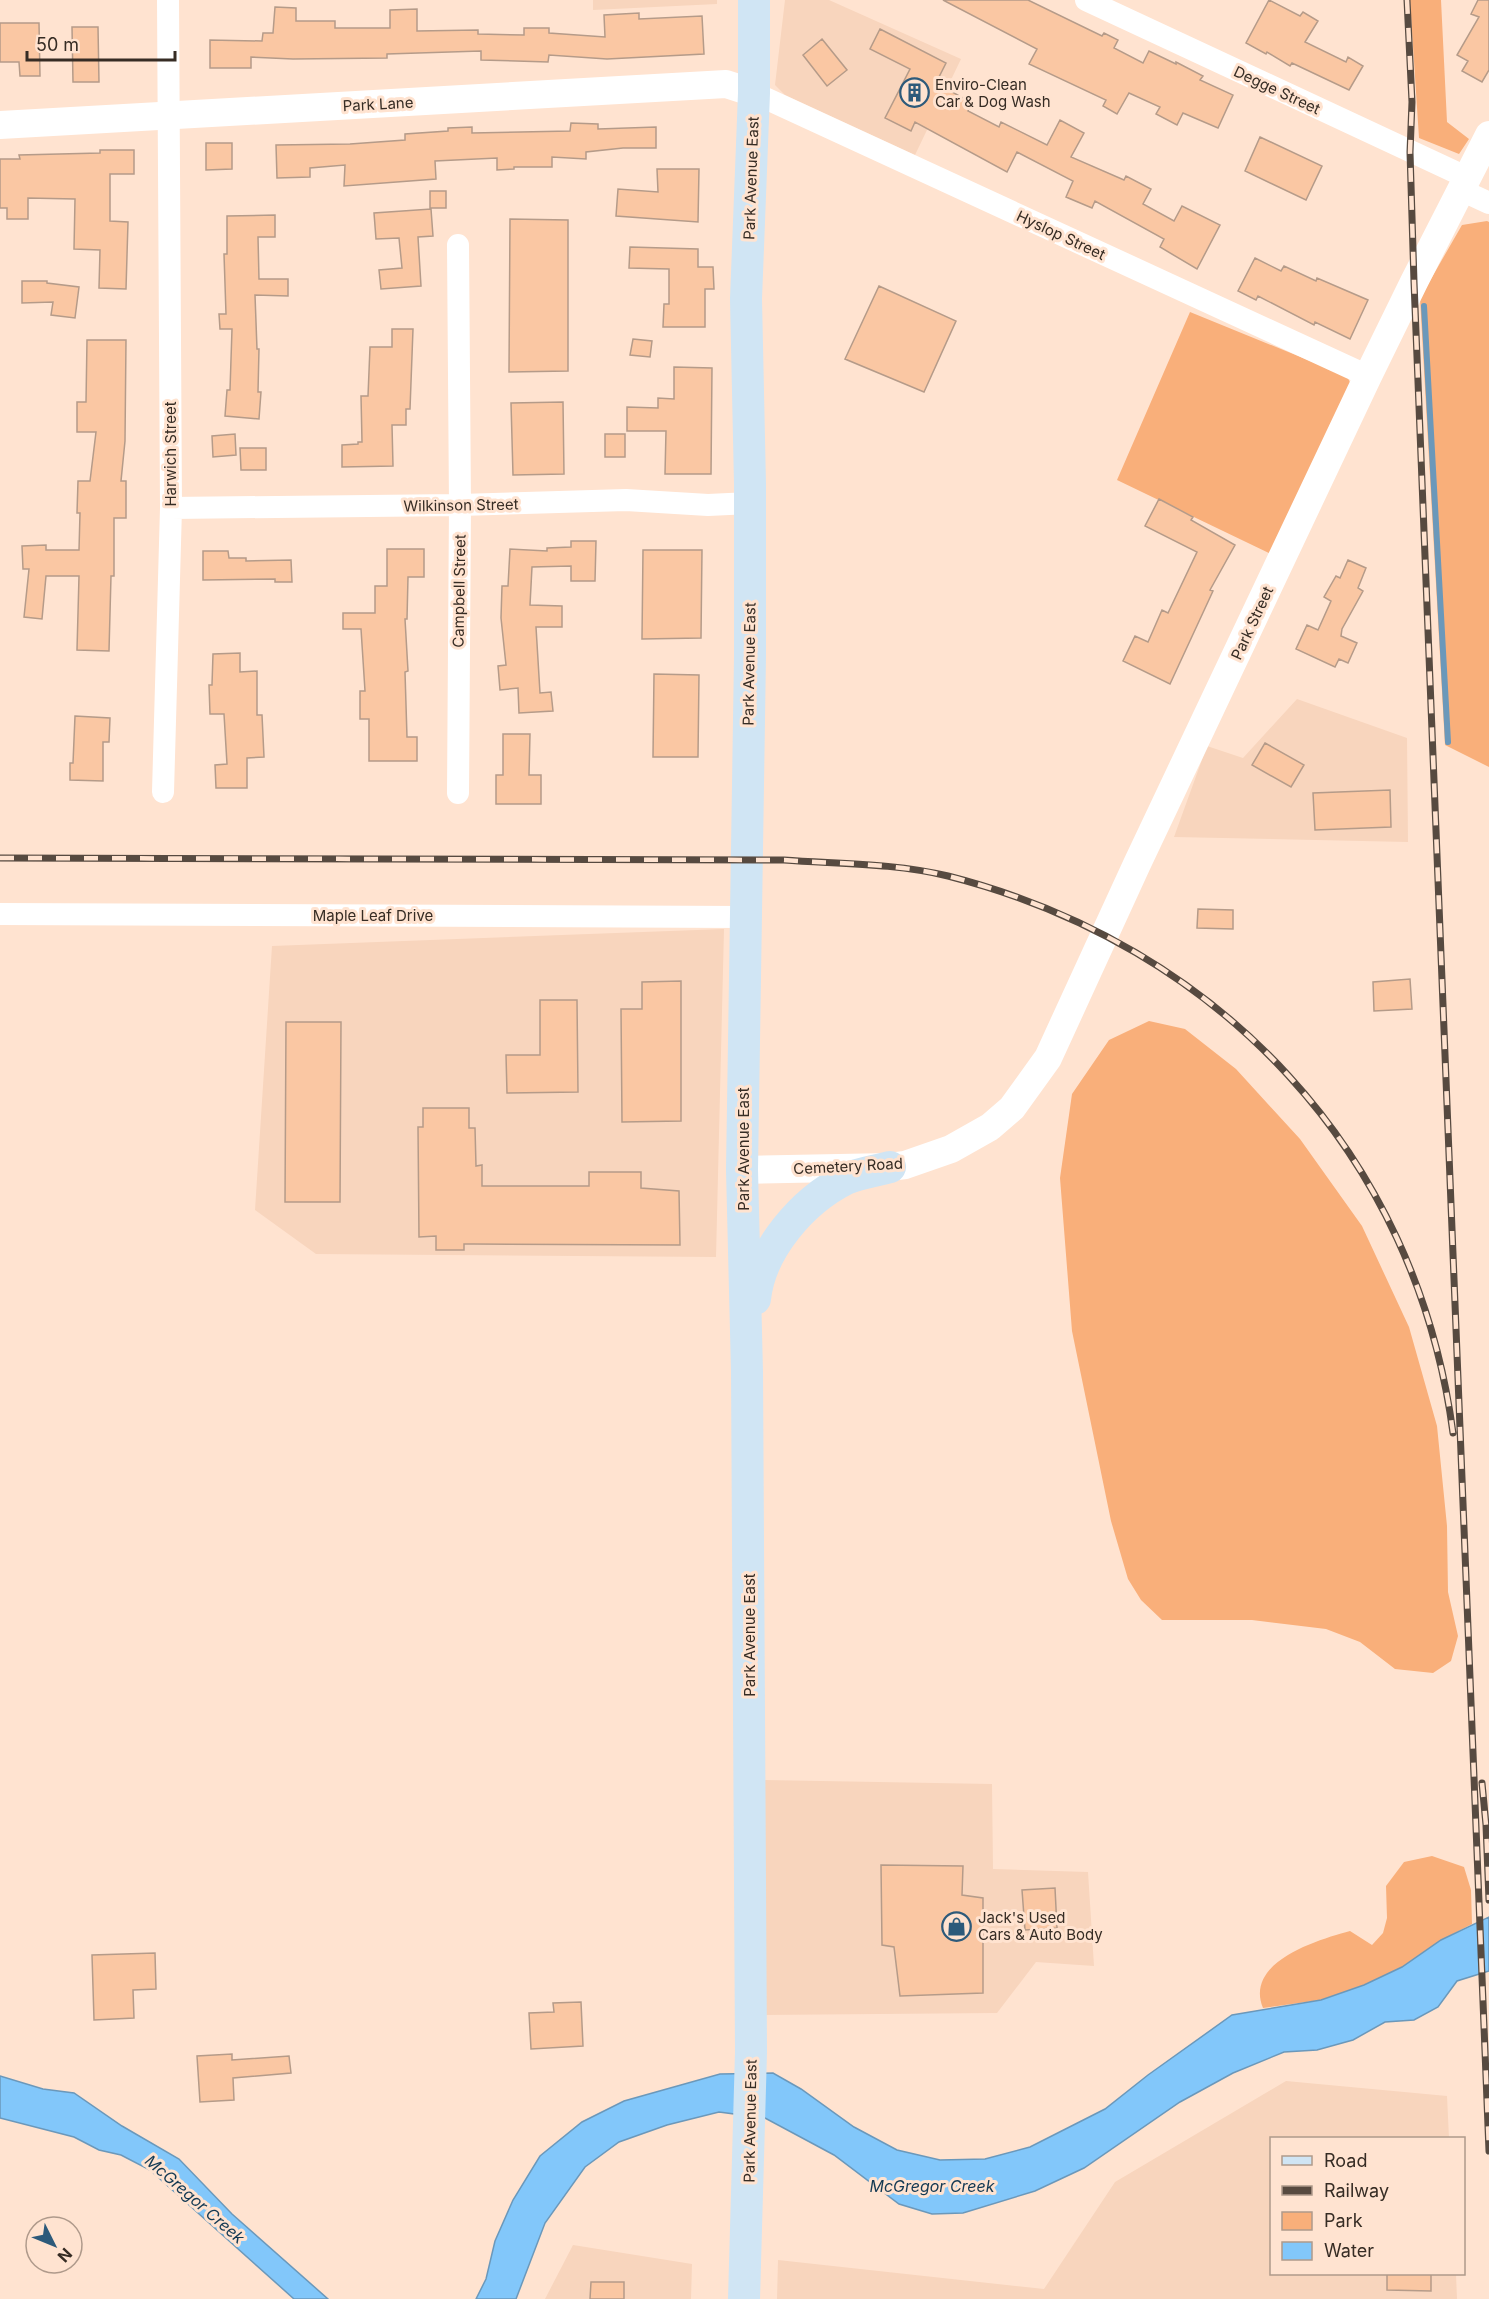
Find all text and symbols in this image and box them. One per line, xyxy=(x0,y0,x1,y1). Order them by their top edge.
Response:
scale bar xyxy=(27,24,176,62)
text: 50 m xyxy=(36,34,79,55)
street label: Degge Street xyxy=(1231,62,1323,118)
place label: Enviro-Clean Car & Dog Wash xyxy=(935,75,1051,111)
building icon: Enviro-Clean Car & Dog Wash xyxy=(898,77,930,109)
street label: Park Lane xyxy=(342,93,414,115)
street label: Park Avenue East xyxy=(739,116,763,240)
street label: Hyslop Street xyxy=(1014,206,1109,264)
street label: Harwich Street xyxy=(161,401,180,507)
street label: Wilkinson Street xyxy=(403,494,519,516)
street label: Campbell Street xyxy=(449,534,469,648)
street label: Park Street xyxy=(1227,583,1277,663)
street label: Park Avenue East xyxy=(738,602,760,726)
street label: Maple Leaf Drive xyxy=(313,906,433,925)
street label: Park Avenue East xyxy=(734,1087,753,1211)
street label: Cemetery Road xyxy=(793,1154,903,1178)
street label: Park Avenue East xyxy=(740,1573,759,1697)
place label: Jack's Used Cars & Auto Body xyxy=(978,1908,1103,1944)
shop icon: Jack's Used Cars & Auto Body xyxy=(941,1910,973,1942)
street label: Park Avenue East xyxy=(739,2059,761,2183)
legend xyxy=(1270,2137,1465,2275)
water label: McGregor Creek xyxy=(141,2150,249,2248)
text: Road xyxy=(1324,2150,1367,2171)
water label: McGregor Creek xyxy=(869,2176,995,2196)
text: Railway xyxy=(1324,2180,1389,2201)
text: Park xyxy=(1324,2210,1363,2231)
north arrow xyxy=(24,2215,84,2275)
text: Water xyxy=(1324,2240,1374,2261)
text: N xyxy=(53,2244,76,2267)

